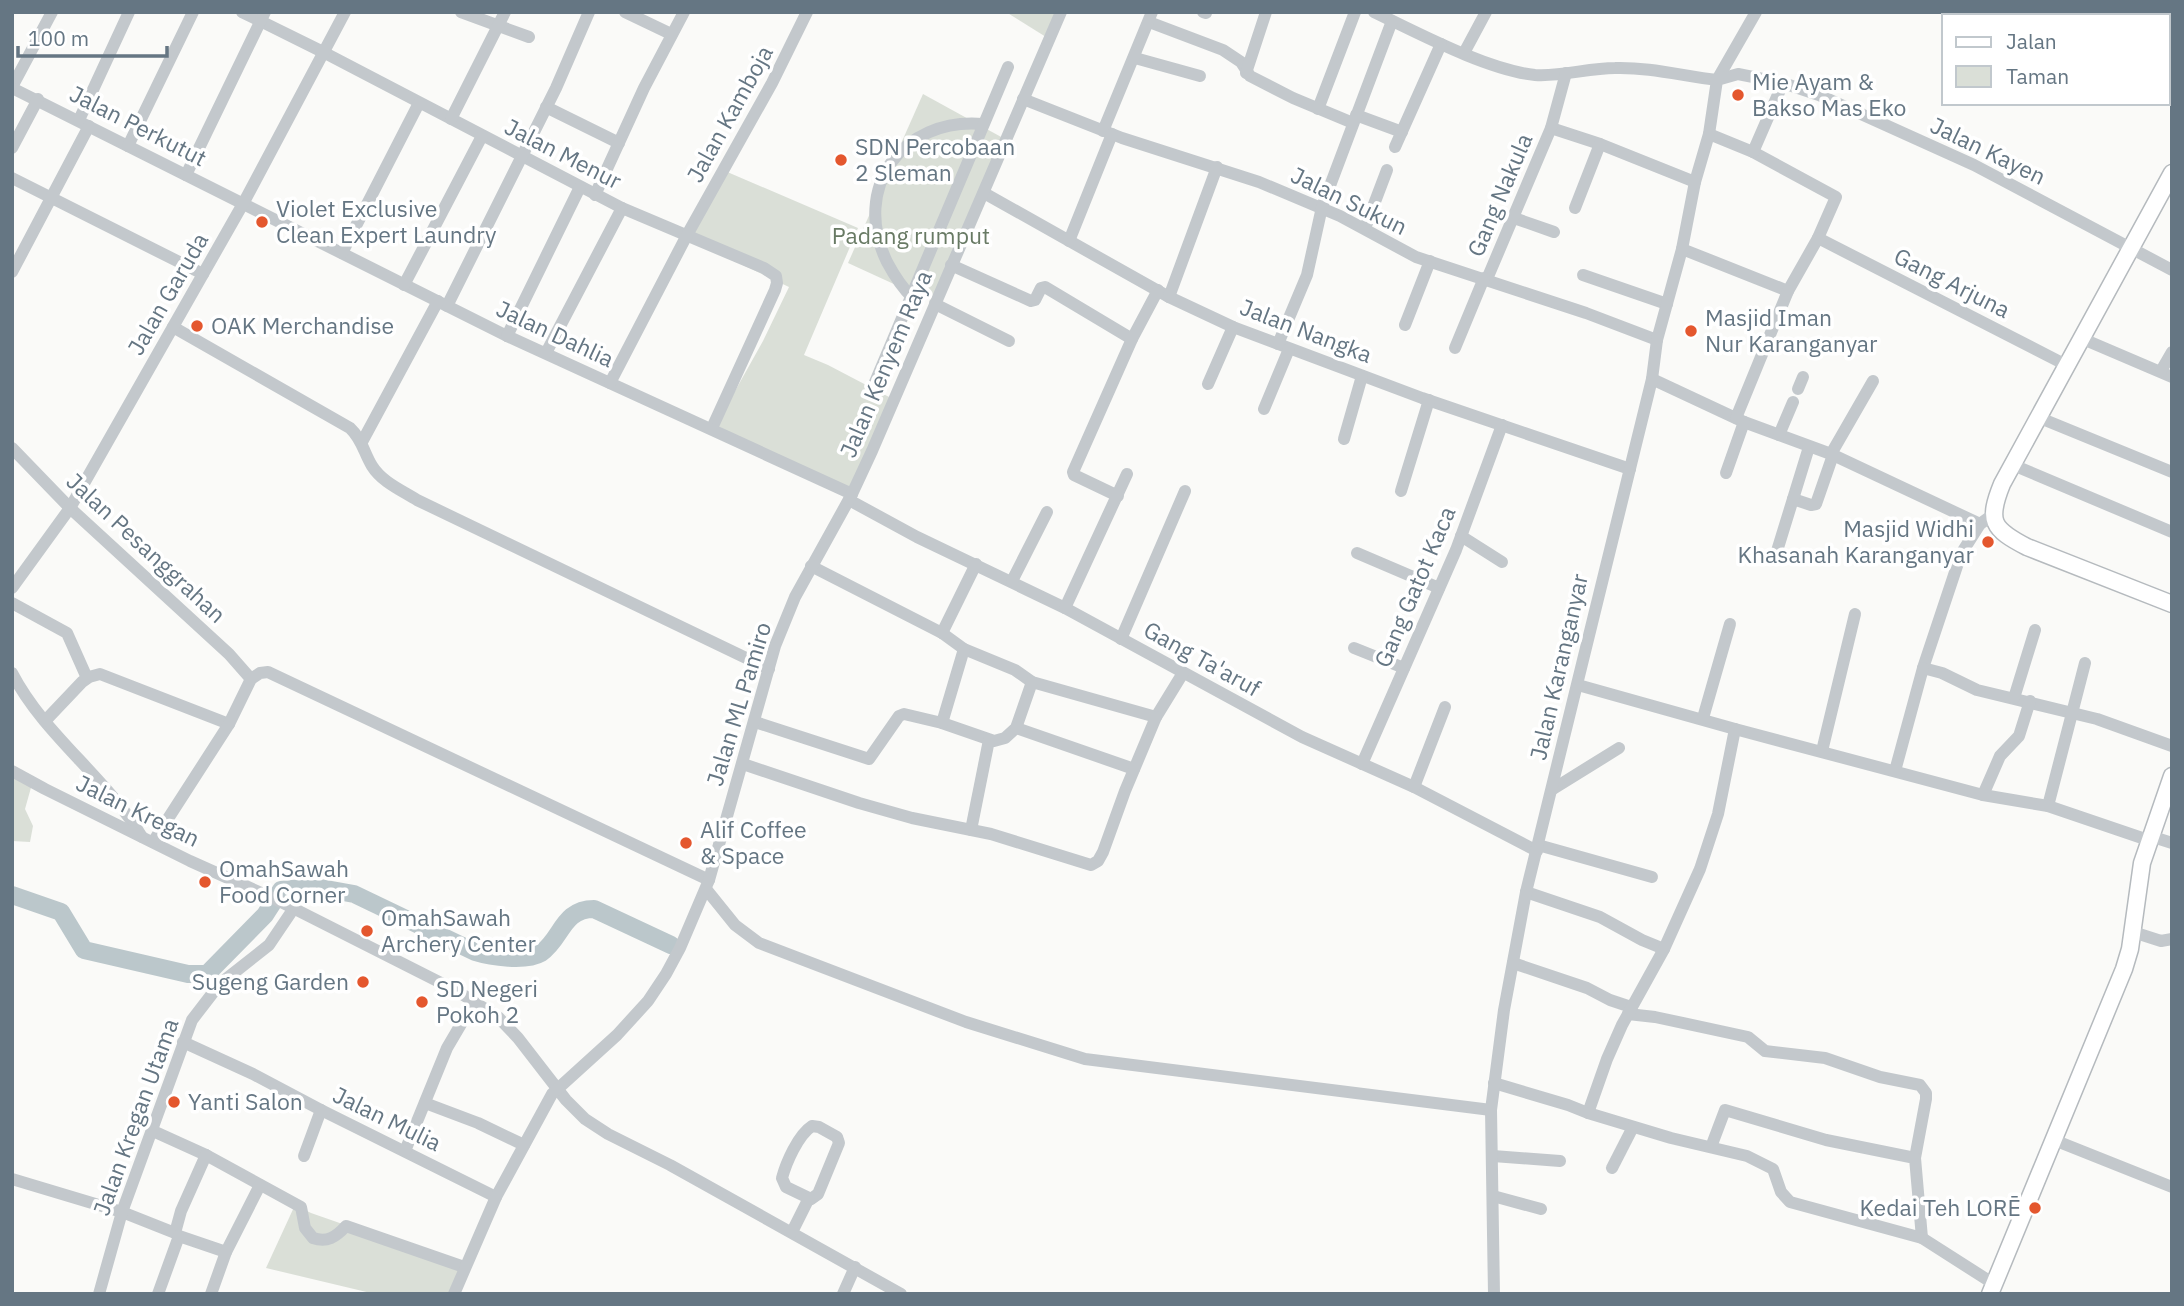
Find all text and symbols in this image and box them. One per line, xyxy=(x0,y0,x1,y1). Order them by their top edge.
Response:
scale bar xyxy=(18,14,166,58)
legend xyxy=(1942,14,2170,105)
text: 100 m xyxy=(28,24,89,52)
text: Jalan xyxy=(2006,27,2057,55)
street label: Jalan Kamboja xyxy=(679,40,779,187)
text: Taman xyxy=(2006,62,2069,90)
place label: Mie Ayam & Bakso Mas Eko xyxy=(1752,66,1906,122)
street label: Jalan Perkutut xyxy=(65,78,212,172)
marker: Mie Ayam & Bakso Mas Eko xyxy=(1730,87,1746,103)
street label: Jalan Kayen xyxy=(1926,109,2051,191)
street label: Jalan Menur xyxy=(500,111,627,196)
street label: Gang Nakula xyxy=(1460,128,1538,261)
place label: SDN Percobaan 2 Sleman xyxy=(855,131,1015,187)
marker: SDN Percobaan 2 Sleman xyxy=(833,152,849,168)
street label: Jalan Sukun xyxy=(1286,159,1412,241)
place label: Violet Exclusive Clean Expert Laundry xyxy=(276,193,497,249)
marker: Violet Exclusive Clean Expert Laundry xyxy=(254,214,270,230)
park label: Padang rumput xyxy=(832,220,990,250)
street label: Jalan Garuda xyxy=(120,227,214,360)
street label: Gang Arjuna xyxy=(1889,240,2016,324)
street label: Jalan Kenyem Raya xyxy=(832,266,938,462)
street label: Jalan Nangka xyxy=(1236,291,1377,369)
street label: Jalan Dahlia xyxy=(492,293,619,373)
place label: Masjid Iman Nur Karanganyar xyxy=(1705,302,1878,358)
place label: OAK Merchandise xyxy=(211,310,394,340)
marker: OAK Merchandise xyxy=(189,318,205,334)
marker: Masjid Iman Nur Karanganyar xyxy=(1683,323,1699,339)
street label: Jalan Pesanggrahan xyxy=(61,466,233,629)
street label: Gang Gatot Kaca xyxy=(1367,502,1461,672)
place label: Masjid Widhi Khasanah Karanganyar xyxy=(1737,513,1975,569)
marker: Masjid Widhi Khasanah Karanganyar xyxy=(1980,534,1996,550)
street label: Jalan Karanganyar xyxy=(1522,570,1594,763)
street label: Gang Ta'aruf xyxy=(1139,614,1266,703)
street label: Jalan ML Pamiro xyxy=(699,618,777,789)
street label: Jalan Kregan xyxy=(72,767,205,853)
place label: Alif Coffee & Space xyxy=(700,814,807,870)
marker: Alif Coffee & Space xyxy=(678,835,694,851)
place label: OmahSawah Food Corner xyxy=(219,853,349,909)
marker: OmahSawah Food Corner xyxy=(197,874,213,890)
place label: OmahSawah Archery Center xyxy=(381,902,536,958)
marker: OmahSawah Archery Center xyxy=(359,923,375,939)
place label: Sugeng Garden xyxy=(192,966,349,996)
place label: SD Negeri Pokoh 2 xyxy=(436,973,538,1029)
marker: Sugeng Garden xyxy=(355,974,371,990)
marker: SD Negeri Pokoh 2 xyxy=(414,994,430,1010)
street label: Jalan Kregan Utama xyxy=(85,1014,185,1219)
street label: Jalan Mulia xyxy=(328,1079,447,1157)
place label: Yanti Salon xyxy=(188,1086,303,1116)
marker: Yanti Salon xyxy=(166,1094,182,1110)
place label: Kedai Teh LORĒ xyxy=(1860,1192,2021,1222)
marker: Kedai Teh LORĒ xyxy=(2027,1200,2043,1216)

